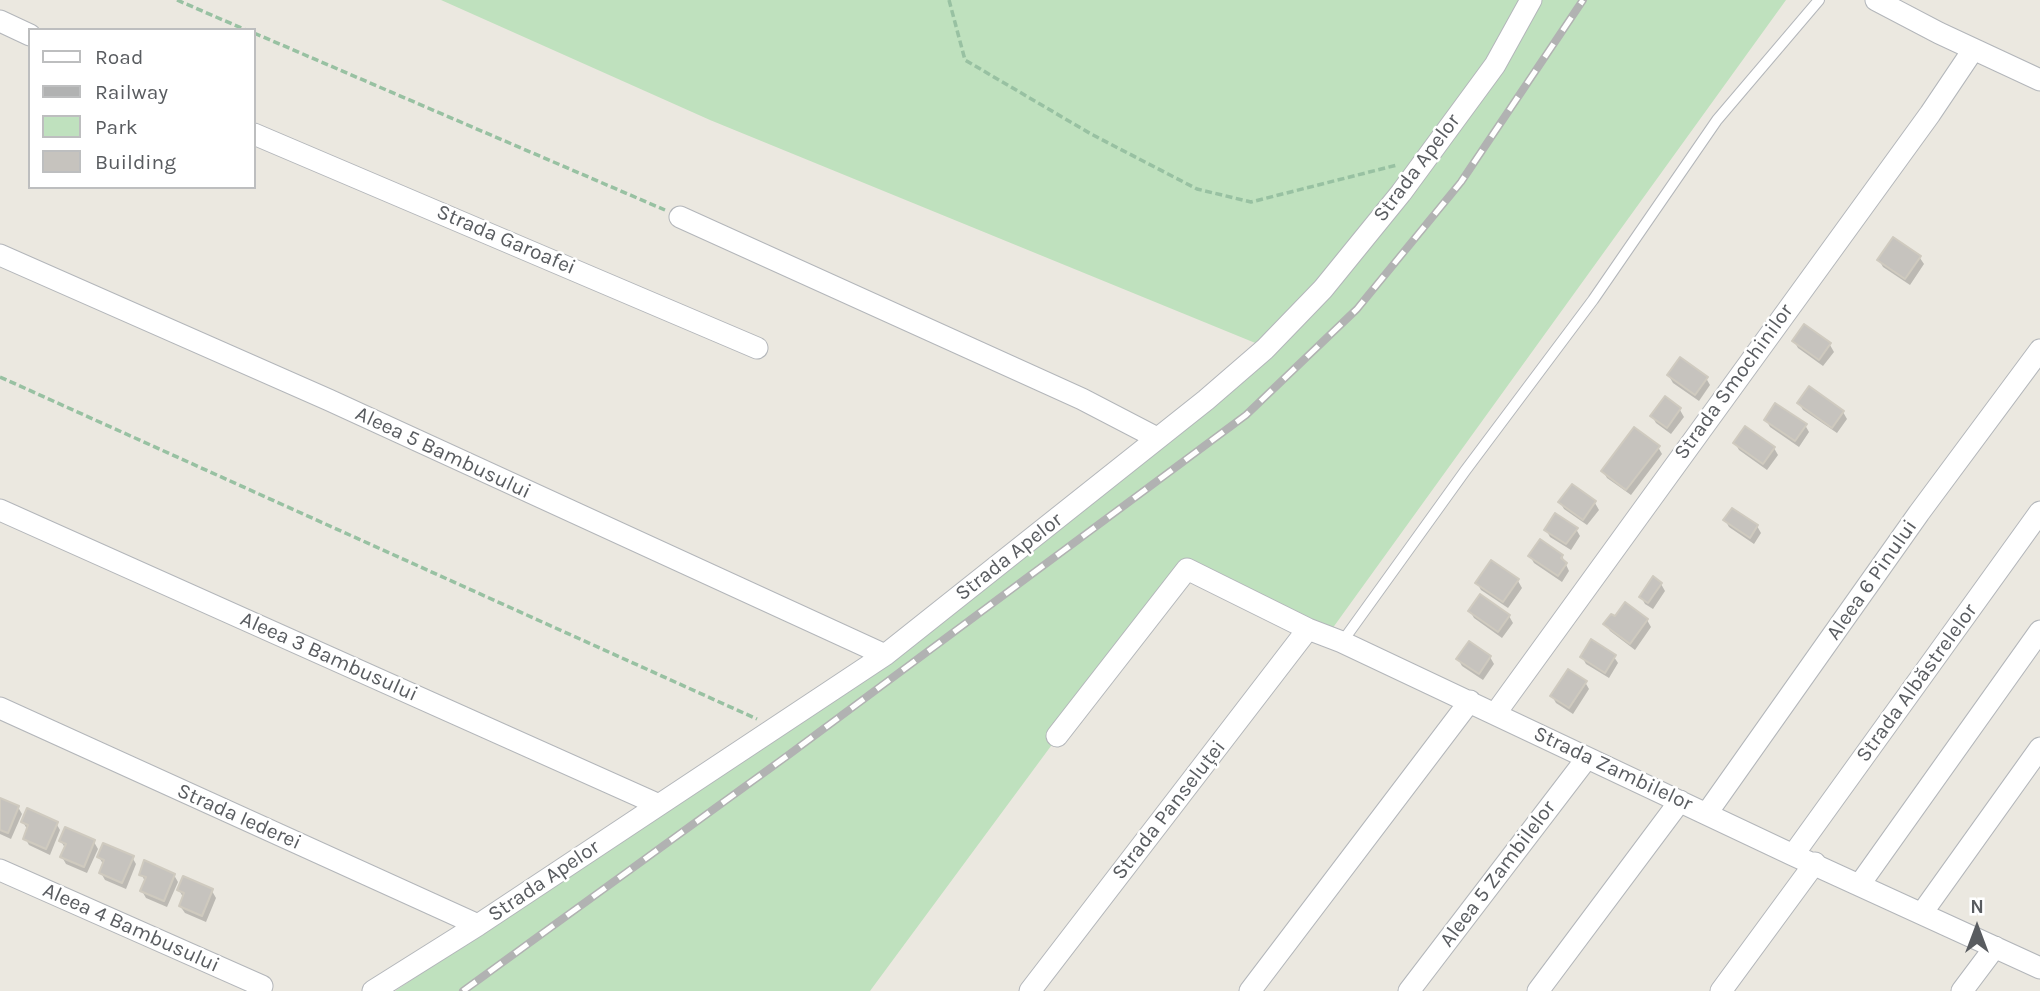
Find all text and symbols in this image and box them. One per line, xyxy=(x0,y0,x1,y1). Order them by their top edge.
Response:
legend xyxy=(28,28,256,189)
text: Road xyxy=(95,45,143,69)
text: Railway xyxy=(95,80,168,104)
street label: Strada Apelor xyxy=(1368,109,1466,227)
text: Park xyxy=(95,115,138,139)
text: Building xyxy=(95,150,176,174)
street label: Strada Garoafei xyxy=(433,199,579,281)
street label: Strada Smochinilor xyxy=(1669,299,1799,465)
street label: Aleea 5 Bambusului xyxy=(351,401,535,505)
street label: Strada Apelor xyxy=(950,507,1068,607)
street label: Aleea 6 Pinului xyxy=(1821,515,1923,645)
street label: Strada Albăstrelelor xyxy=(1851,599,1983,767)
street label: Aleea 3 Bambusului xyxy=(236,607,422,707)
street label: Strada Zambilelor xyxy=(1529,721,1697,817)
street label: Strada Panseluței xyxy=(1107,735,1231,885)
street label: Strada Iederei xyxy=(173,778,305,856)
street label: Aleea 5 Zambilelor xyxy=(1435,796,1561,952)
street label: Strada Apelor xyxy=(484,835,604,927)
street label: Aleea 4 Bambusului xyxy=(39,878,223,978)
north arrow xyxy=(1942,893,2012,963)
text: N xyxy=(1970,896,1984,918)

